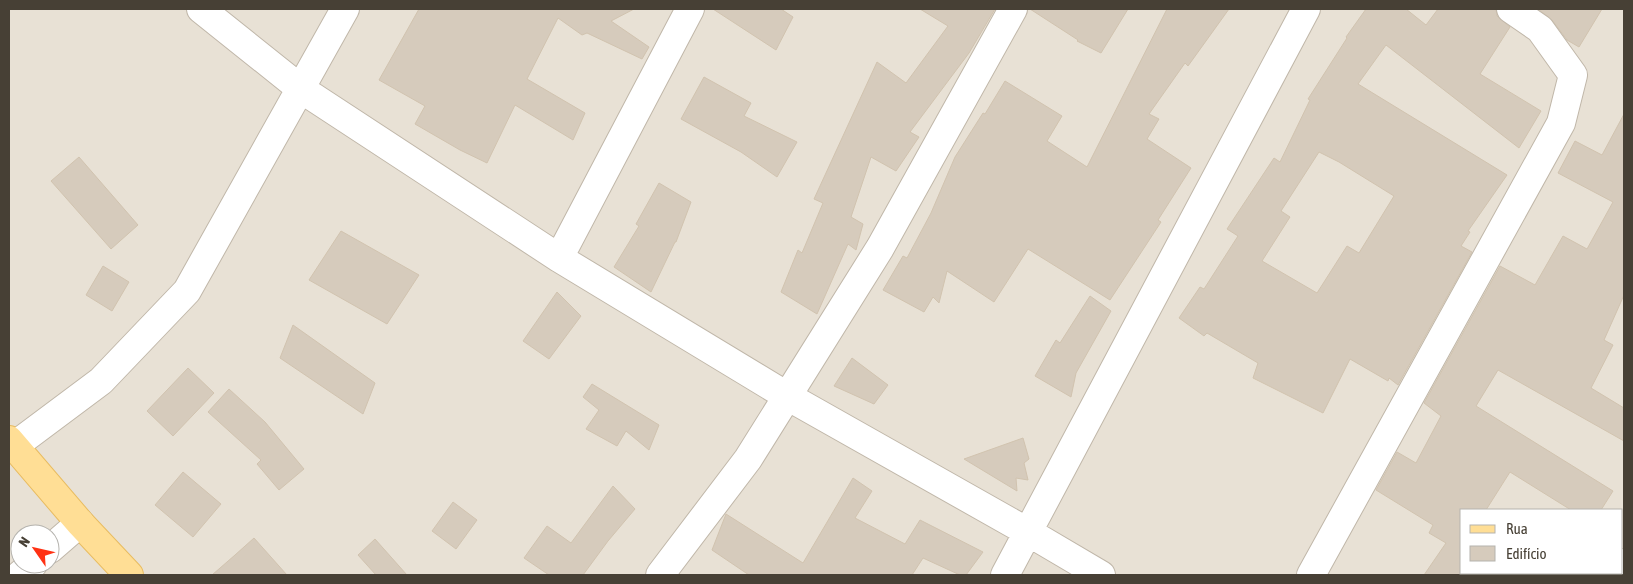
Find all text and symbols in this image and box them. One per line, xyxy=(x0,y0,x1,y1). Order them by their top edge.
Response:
legend xyxy=(1460,509,1623,574)
text: Rua xyxy=(1506,520,1528,537)
north arrow xyxy=(10,524,60,574)
text: N xyxy=(15,534,33,550)
text: Edifício xyxy=(1506,545,1547,562)

